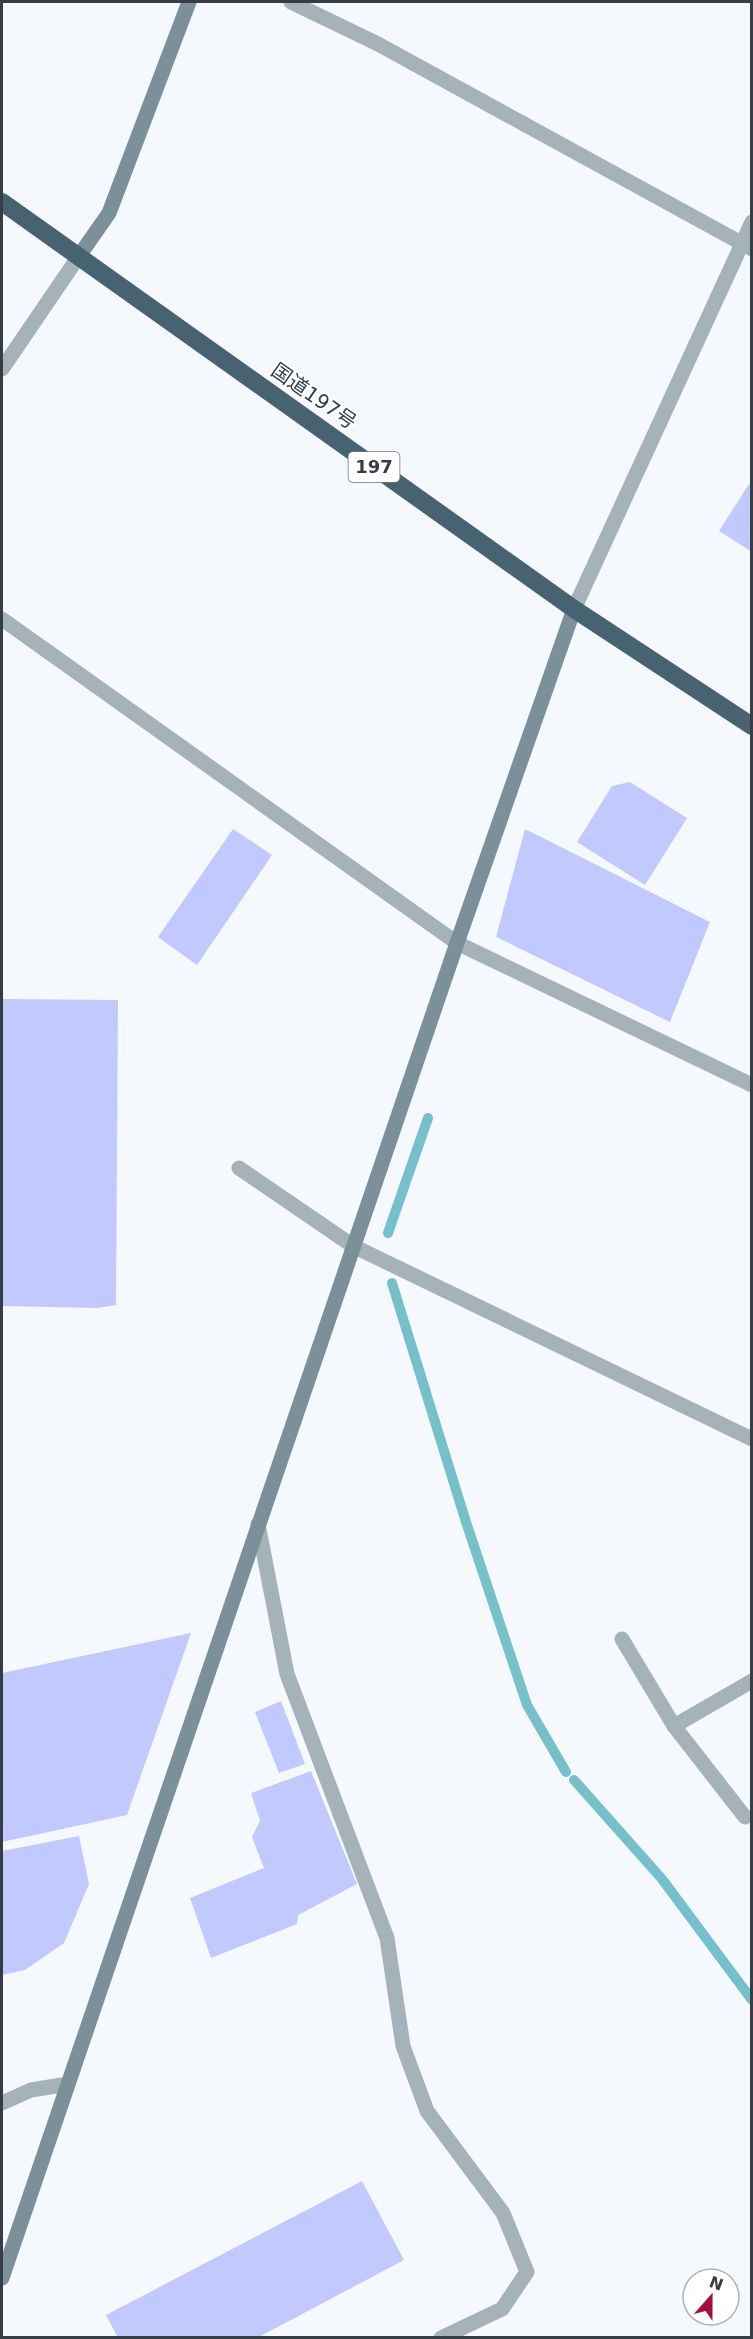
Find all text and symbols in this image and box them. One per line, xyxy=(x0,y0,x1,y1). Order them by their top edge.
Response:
street label: 国道197号 xyxy=(267,358,361,434)
road number: 197 xyxy=(348,452,400,482)
north arrow xyxy=(681,2267,741,2327)
text: N xyxy=(707,2272,726,2295)

